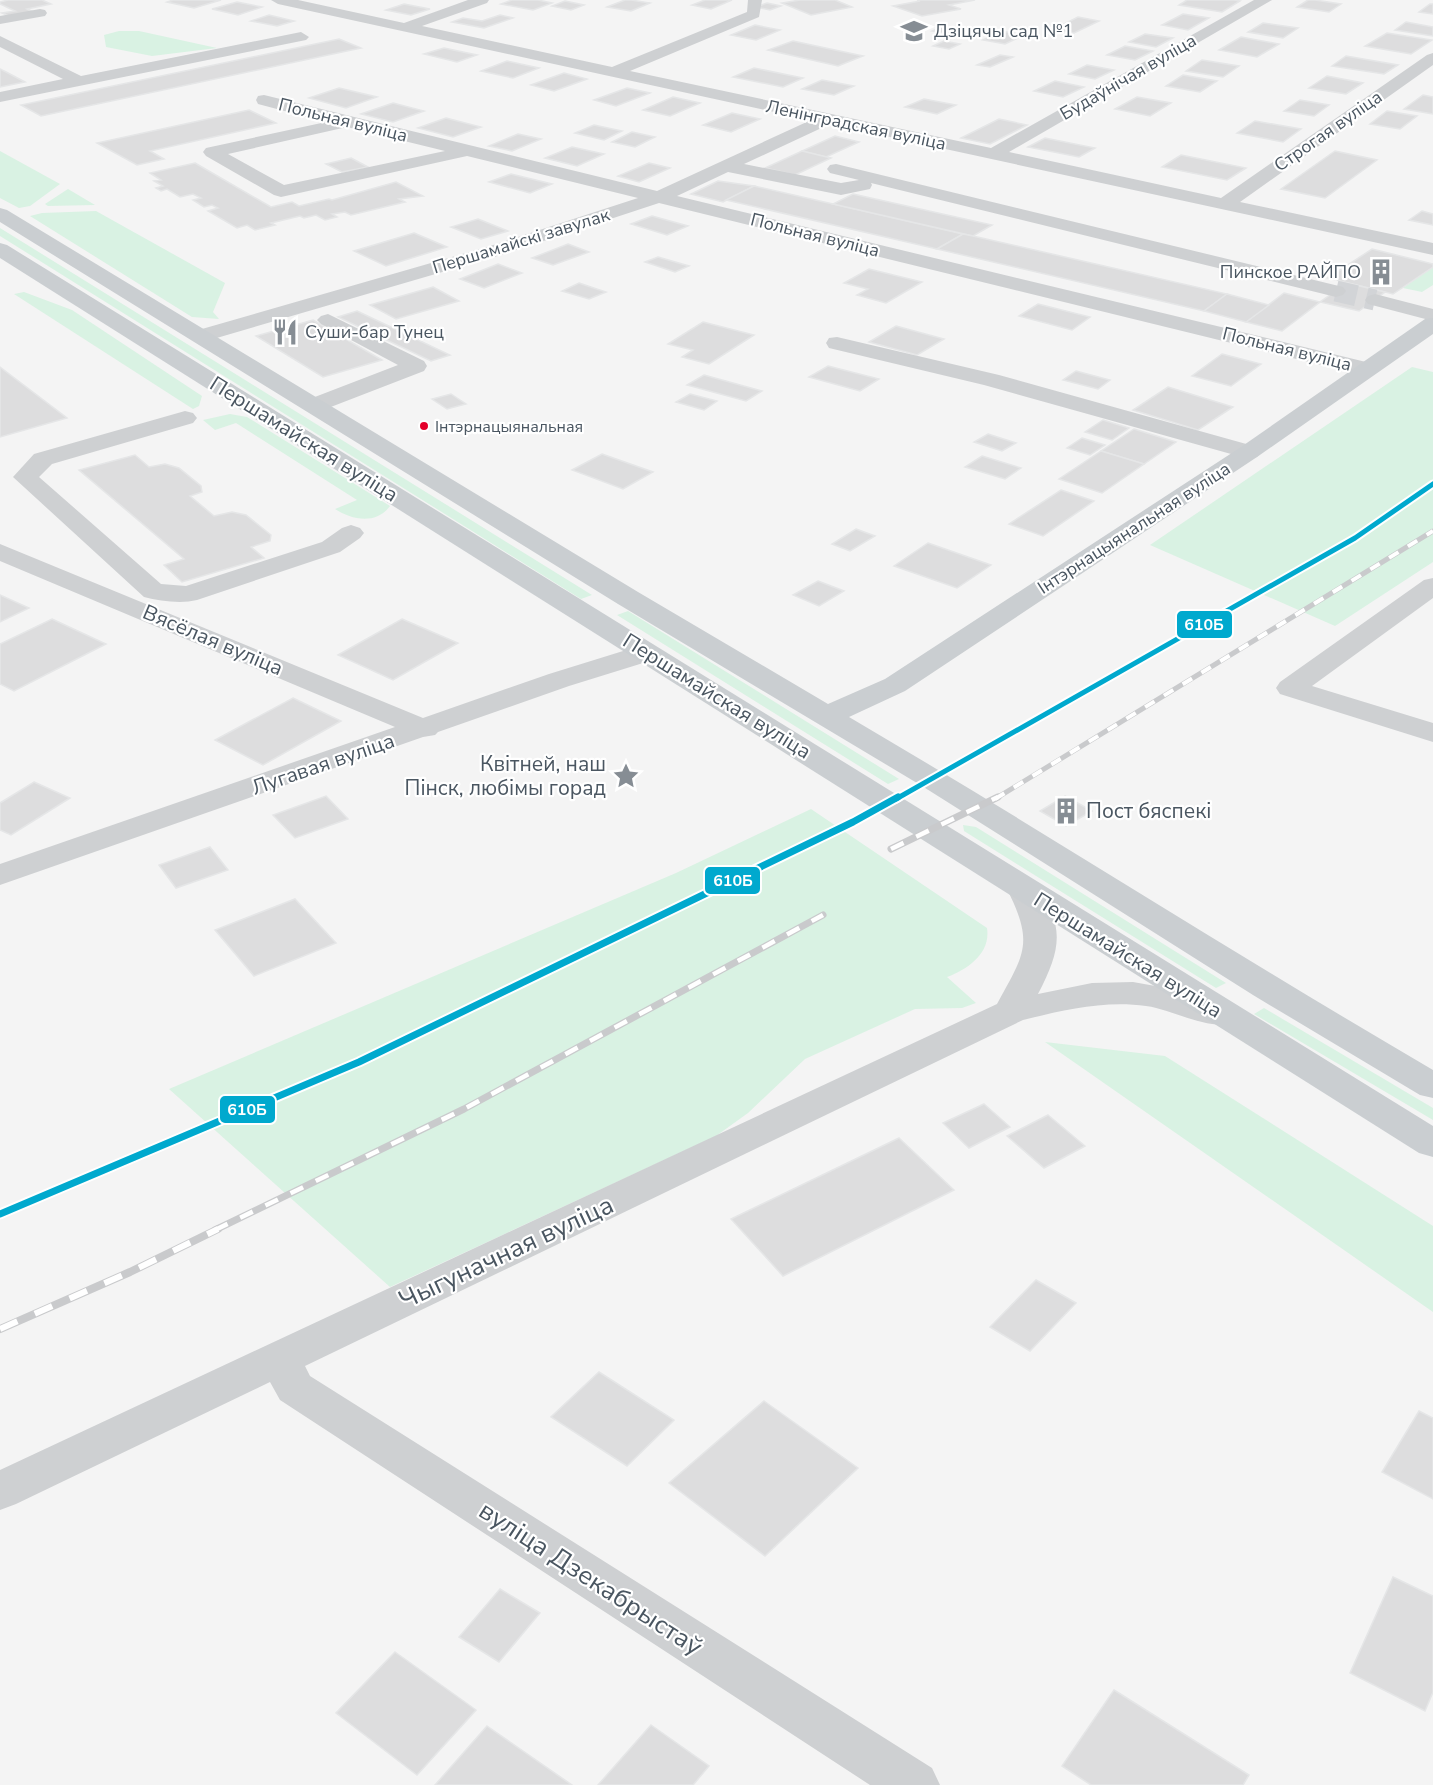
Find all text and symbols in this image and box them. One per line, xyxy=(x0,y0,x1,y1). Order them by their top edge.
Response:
school or university icon: Дзіцячы сад №1 xyxy=(899,16,929,46)
place label: Дзіцячы сад №1 xyxy=(934,19,1073,43)
street label: Будаўнічая вуліца xyxy=(1055,28,1201,126)
street label: Строгая вуліца xyxy=(1269,85,1387,177)
street label: Польная вуліца xyxy=(276,92,410,148)
street label: Ленінградская вуліца xyxy=(764,94,948,156)
street label: Першамайскі завулак xyxy=(429,202,613,279)
street label: Польная вуліца xyxy=(748,207,882,263)
building icon: Пинское РАЙПО xyxy=(1366,257,1396,287)
place label: Пинское РАЙПО xyxy=(1220,260,1361,284)
restaurant icon: Суши-бар Тунец xyxy=(270,317,300,347)
place label: Суши-бар Тунец xyxy=(305,320,444,344)
street label: Польная вуліца xyxy=(1220,321,1354,377)
street label: Першамайская вуліца xyxy=(205,370,403,508)
place label: Інтэрнацыянальная xyxy=(435,416,583,438)
marker: Інтэрнацыянальная xyxy=(418,420,430,432)
street label: Інтэрнацыянальная вуліца xyxy=(1033,457,1235,599)
street label: Вясёлая вуліца xyxy=(139,598,287,682)
line badge: 610Б xyxy=(1176,610,1233,639)
text: 610Б xyxy=(1184,614,1224,636)
street label: Першамайская вуліца xyxy=(618,627,816,765)
street label: Лугавая вуліца xyxy=(248,726,398,802)
place label: Квітней, наш Пінск, любімы горад xyxy=(405,750,606,802)
place icon: Квітней, наш Пінск, любімы горад xyxy=(611,761,641,791)
building icon: Пост бяспекі xyxy=(1051,796,1081,826)
place label: Пост бяспекі xyxy=(1086,797,1211,825)
line badge: 610Б xyxy=(704,866,761,895)
text: 610Б xyxy=(713,870,753,892)
street label: Першамайская вуліца xyxy=(1029,886,1227,1024)
line badge: 610Б xyxy=(219,1095,276,1124)
text: 610Б xyxy=(227,1099,267,1121)
street label: Чыгуначная вуліца xyxy=(393,1187,619,1318)
street label: вуліца Дзекабрыстаў xyxy=(472,1493,710,1664)

